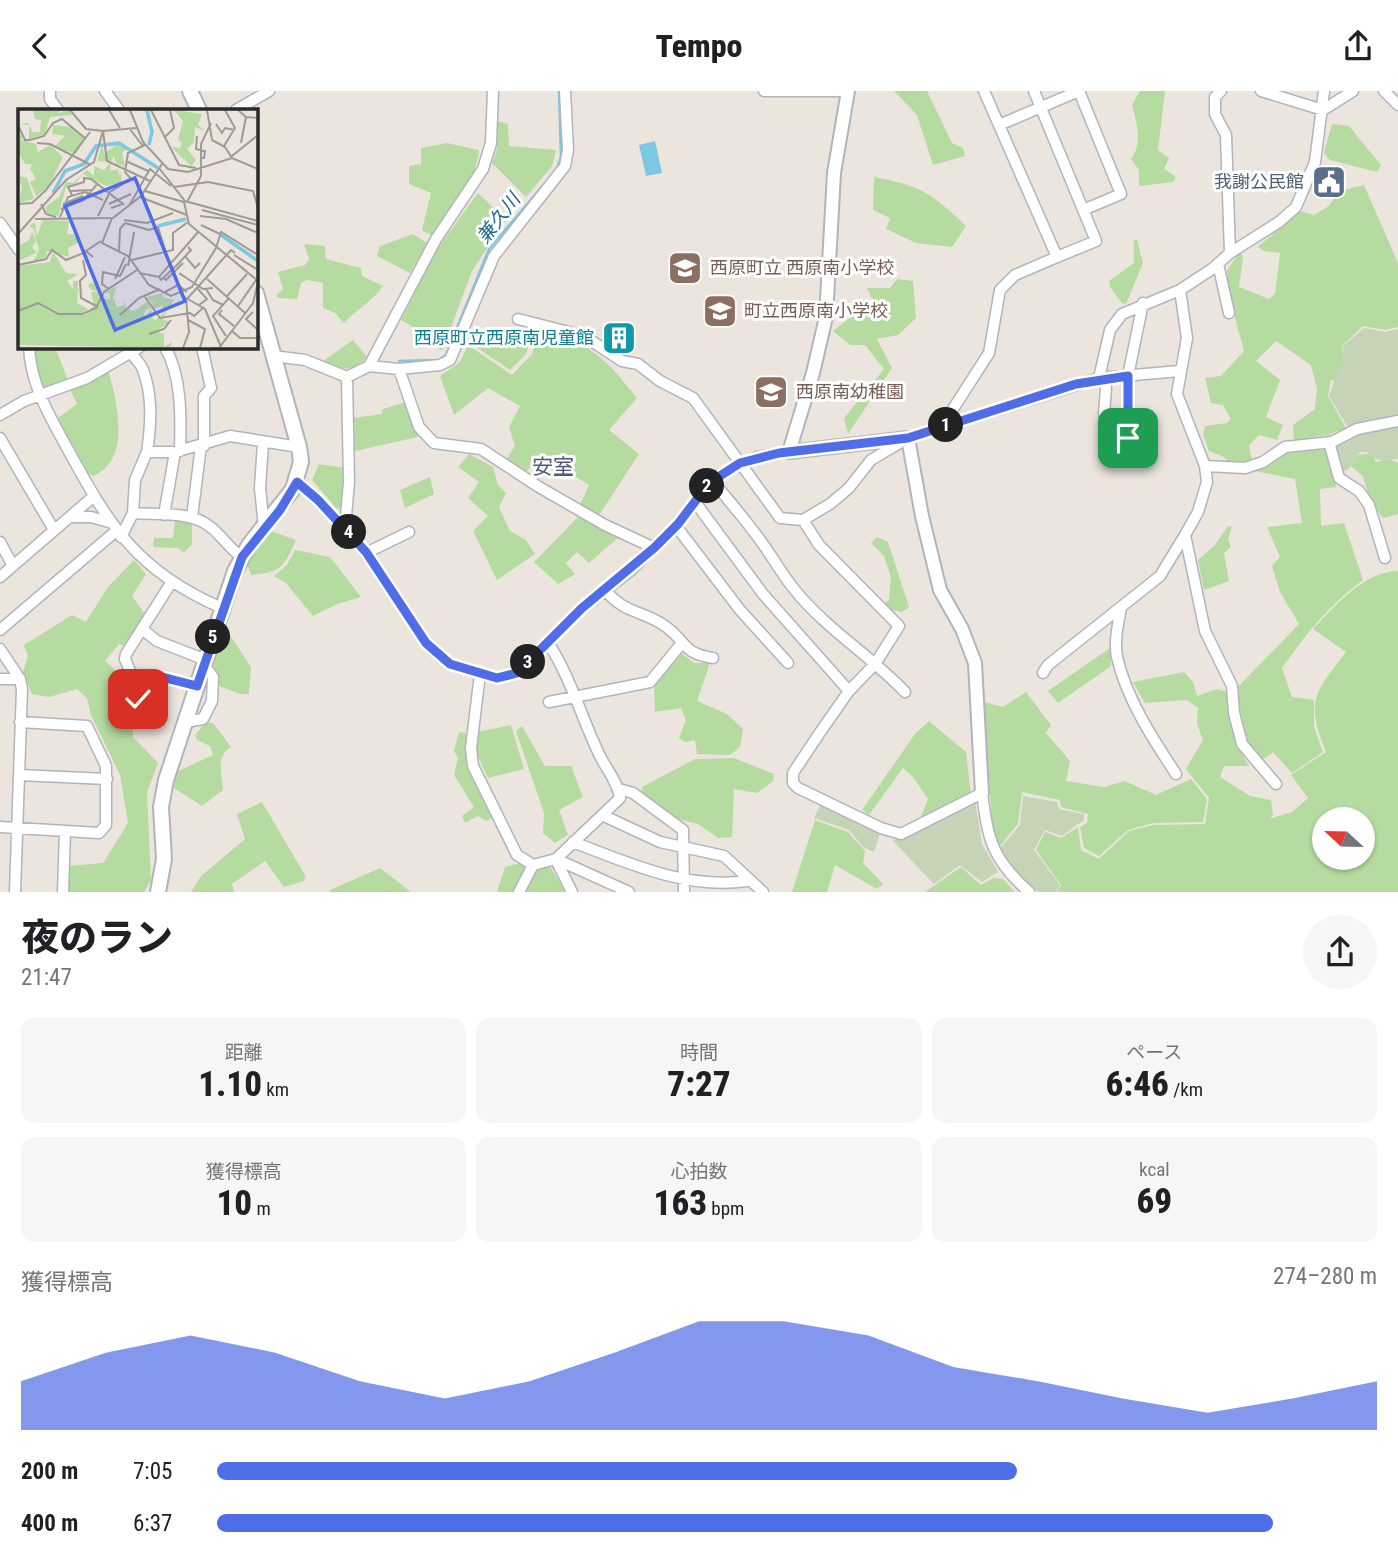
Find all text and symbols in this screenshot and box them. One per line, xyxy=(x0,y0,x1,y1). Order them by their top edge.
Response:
icon: back xyxy=(21,27,59,65)
text: Tempo xyxy=(656,27,742,65)
icon: share xyxy=(1339,27,1377,65)
inset map xyxy=(18,109,257,348)
public building icon: 我謝公民館 xyxy=(1310,163,1348,201)
place label: 我謝公民館 xyxy=(1214,171,1304,192)
water label: 兼久川 xyxy=(472,187,526,248)
school or university icon: 西原町立 西原南小学校 xyxy=(666,249,704,287)
place label: 西原町立 西原南小学校 xyxy=(710,257,894,278)
school or university icon: 町立西原南小学校 xyxy=(701,292,739,330)
place label: 町立西原南小学校 xyxy=(744,300,888,321)
building icon: 西原町立西原南児童館 xyxy=(600,319,638,357)
place label: 西原町立西原南児童館 xyxy=(414,327,594,348)
school or university icon: 西原南幼稚園 xyxy=(752,373,790,411)
place label: 西原南幼稚園 xyxy=(796,381,904,402)
pin: 1 xyxy=(928,407,964,443)
pin xyxy=(1098,408,1158,468)
text: 1 xyxy=(941,413,950,436)
icon: arrive xyxy=(1109,419,1147,457)
district label: 安室 xyxy=(532,455,574,479)
pin: 2 xyxy=(690,469,724,503)
text: 2 xyxy=(702,474,711,497)
pin: 4 xyxy=(332,515,366,549)
text: 4 xyxy=(344,520,353,543)
pin: 5 xyxy=(196,619,230,655)
text: 5 xyxy=(208,625,217,648)
pin: 3 xyxy=(510,645,546,679)
text: 3 xyxy=(523,650,532,673)
pin xyxy=(108,669,168,729)
icon: check xyxy=(119,680,157,718)
north arrow xyxy=(1312,807,1376,870)
map controls xyxy=(1312,807,1375,870)
button: share xyxy=(1303,915,1377,989)
text: 夜のラン xyxy=(21,916,173,960)
text: 21:47 xyxy=(21,964,72,991)
text: 距離 xyxy=(225,1041,263,1064)
text: 時間 xyxy=(680,1041,718,1064)
text: ペース xyxy=(1126,1041,1182,1064)
text: 1.10 xyxy=(198,1064,262,1105)
text: 7:27 xyxy=(667,1064,731,1105)
text: 6:46 xyxy=(1106,1064,1169,1105)
text: km xyxy=(262,1078,289,1101)
text: /km xyxy=(1169,1078,1203,1101)
text: kcal xyxy=(1139,1158,1170,1181)
text: 獲得標高 xyxy=(206,1160,282,1183)
text: 心拍数 xyxy=(670,1160,728,1183)
text: 69 xyxy=(1137,1181,1172,1222)
text: 10 xyxy=(217,1183,252,1224)
text: 163 xyxy=(654,1183,707,1224)
text: m xyxy=(252,1197,271,1220)
text: bpm xyxy=(707,1197,744,1220)
text: 274–280 m xyxy=(1273,1263,1377,1290)
text: 獲得標高 xyxy=(21,1269,113,1296)
text: 200 m xyxy=(21,1458,78,1485)
text: 7:05 xyxy=(133,1458,172,1485)
text: 400 m xyxy=(21,1510,78,1537)
text: 6:37 xyxy=(133,1510,172,1537)

